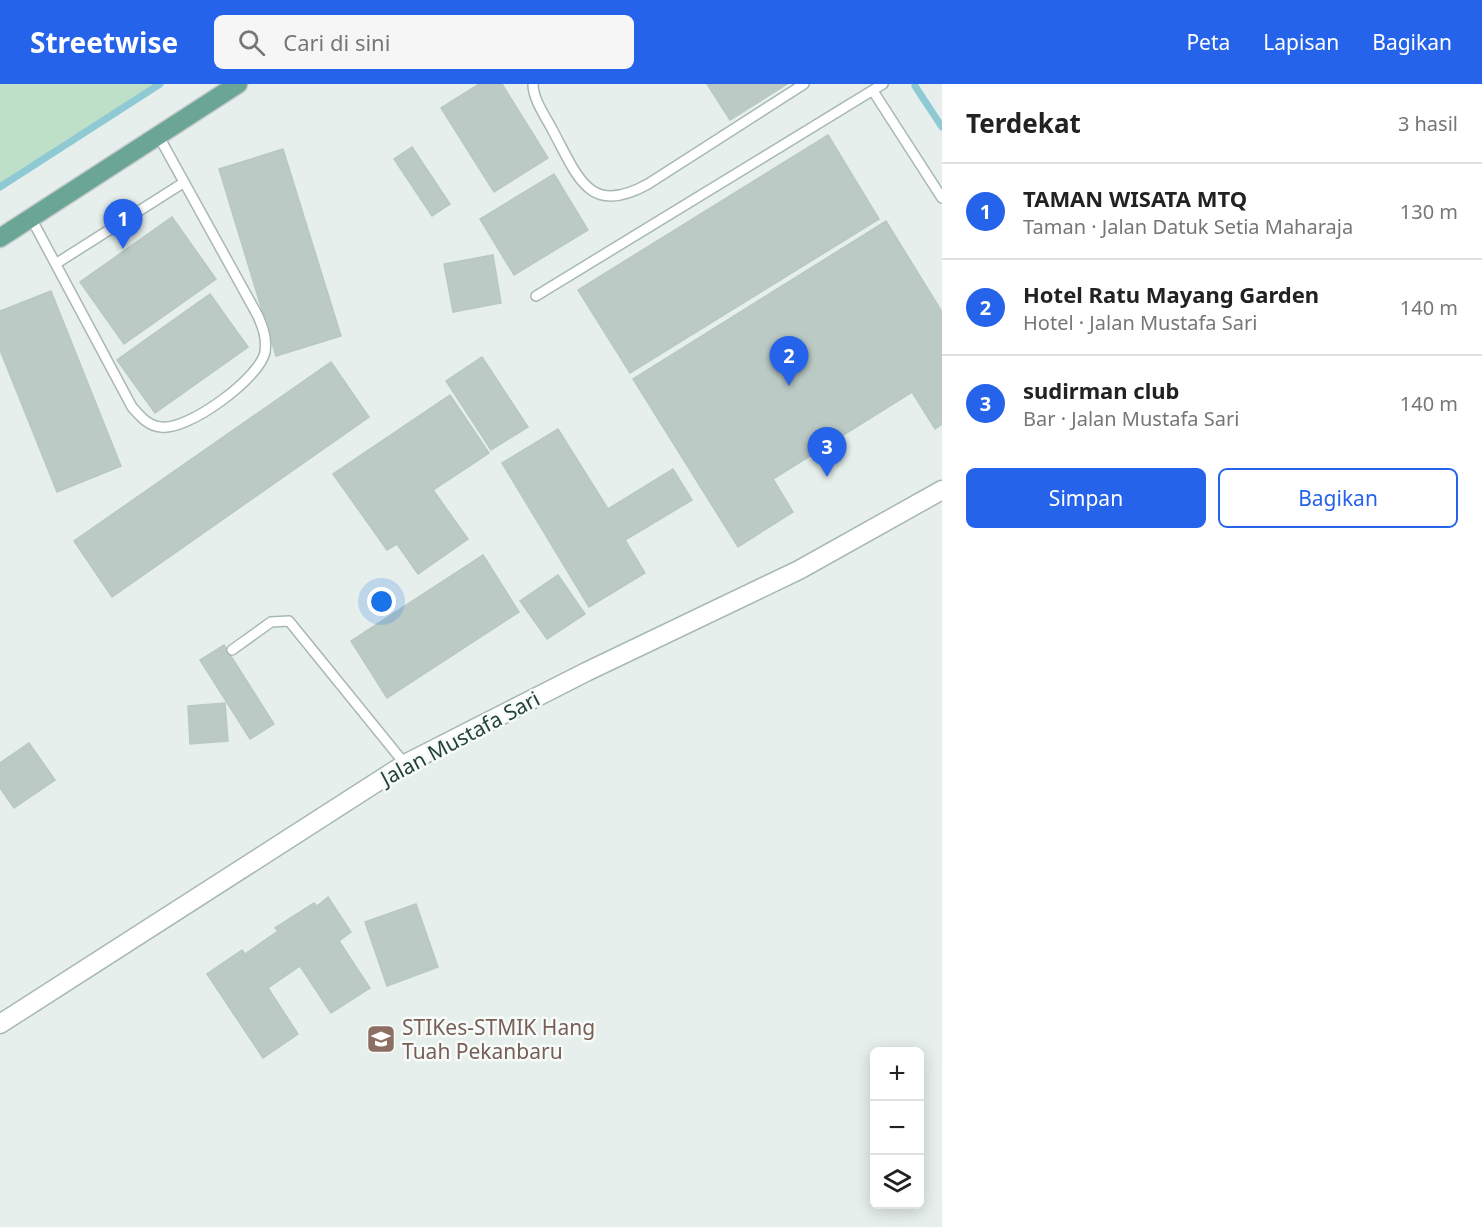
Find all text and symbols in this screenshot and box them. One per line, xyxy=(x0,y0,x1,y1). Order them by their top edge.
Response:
search box xyxy=(214,15,634,69)
text: Streetwise xyxy=(30,23,178,61)
icon: search xyxy=(235,26,268,59)
text: Cari di sini xyxy=(283,27,390,57)
text: Peta xyxy=(1186,28,1230,56)
text: Lapisan xyxy=(1263,28,1339,56)
text: Bagikan xyxy=(1372,28,1452,56)
text: Terdekat xyxy=(966,105,1081,141)
text: 3 hasil xyxy=(1398,110,1458,137)
text: TAMAN WISATA MTQ xyxy=(1023,183,1247,213)
text: 1 xyxy=(980,198,991,225)
text: 130 m xyxy=(1400,198,1458,225)
pin: 1 xyxy=(104,200,142,249)
text: Taman · Jalan Datuk Setia Maharaja xyxy=(1023,213,1353,240)
text: Hotel Ratu Mayang Garden xyxy=(1023,279,1319,309)
text: 2 xyxy=(980,294,991,321)
text: 140 m xyxy=(1400,294,1458,321)
text: Hotel · Jalan Mustafa Sari xyxy=(1023,309,1257,336)
pin: 2 xyxy=(770,336,808,386)
text: sudirman club xyxy=(1023,375,1179,405)
text: 3 xyxy=(980,390,991,417)
text: 140 m xyxy=(1400,390,1458,417)
text: Bar · Jalan Mustafa Sari xyxy=(1023,405,1239,432)
pin: 3 xyxy=(808,428,846,477)
button: Simpan xyxy=(966,468,1206,528)
button: Bagikan xyxy=(1218,468,1458,528)
your location xyxy=(367,587,396,616)
street label: Jalan Mustafa Sari xyxy=(374,684,544,793)
place label: STIKes-STMIK Hang Tuah Pekanbaru xyxy=(402,1013,595,1065)
school or university icon: STIKes-STMIK Hang Tuah Pekanbaru xyxy=(365,1023,397,1055)
map controls xyxy=(870,1047,924,1209)
button: + xyxy=(870,1047,924,1101)
button: − xyxy=(870,1101,924,1155)
button: layers xyxy=(870,1155,924,1209)

